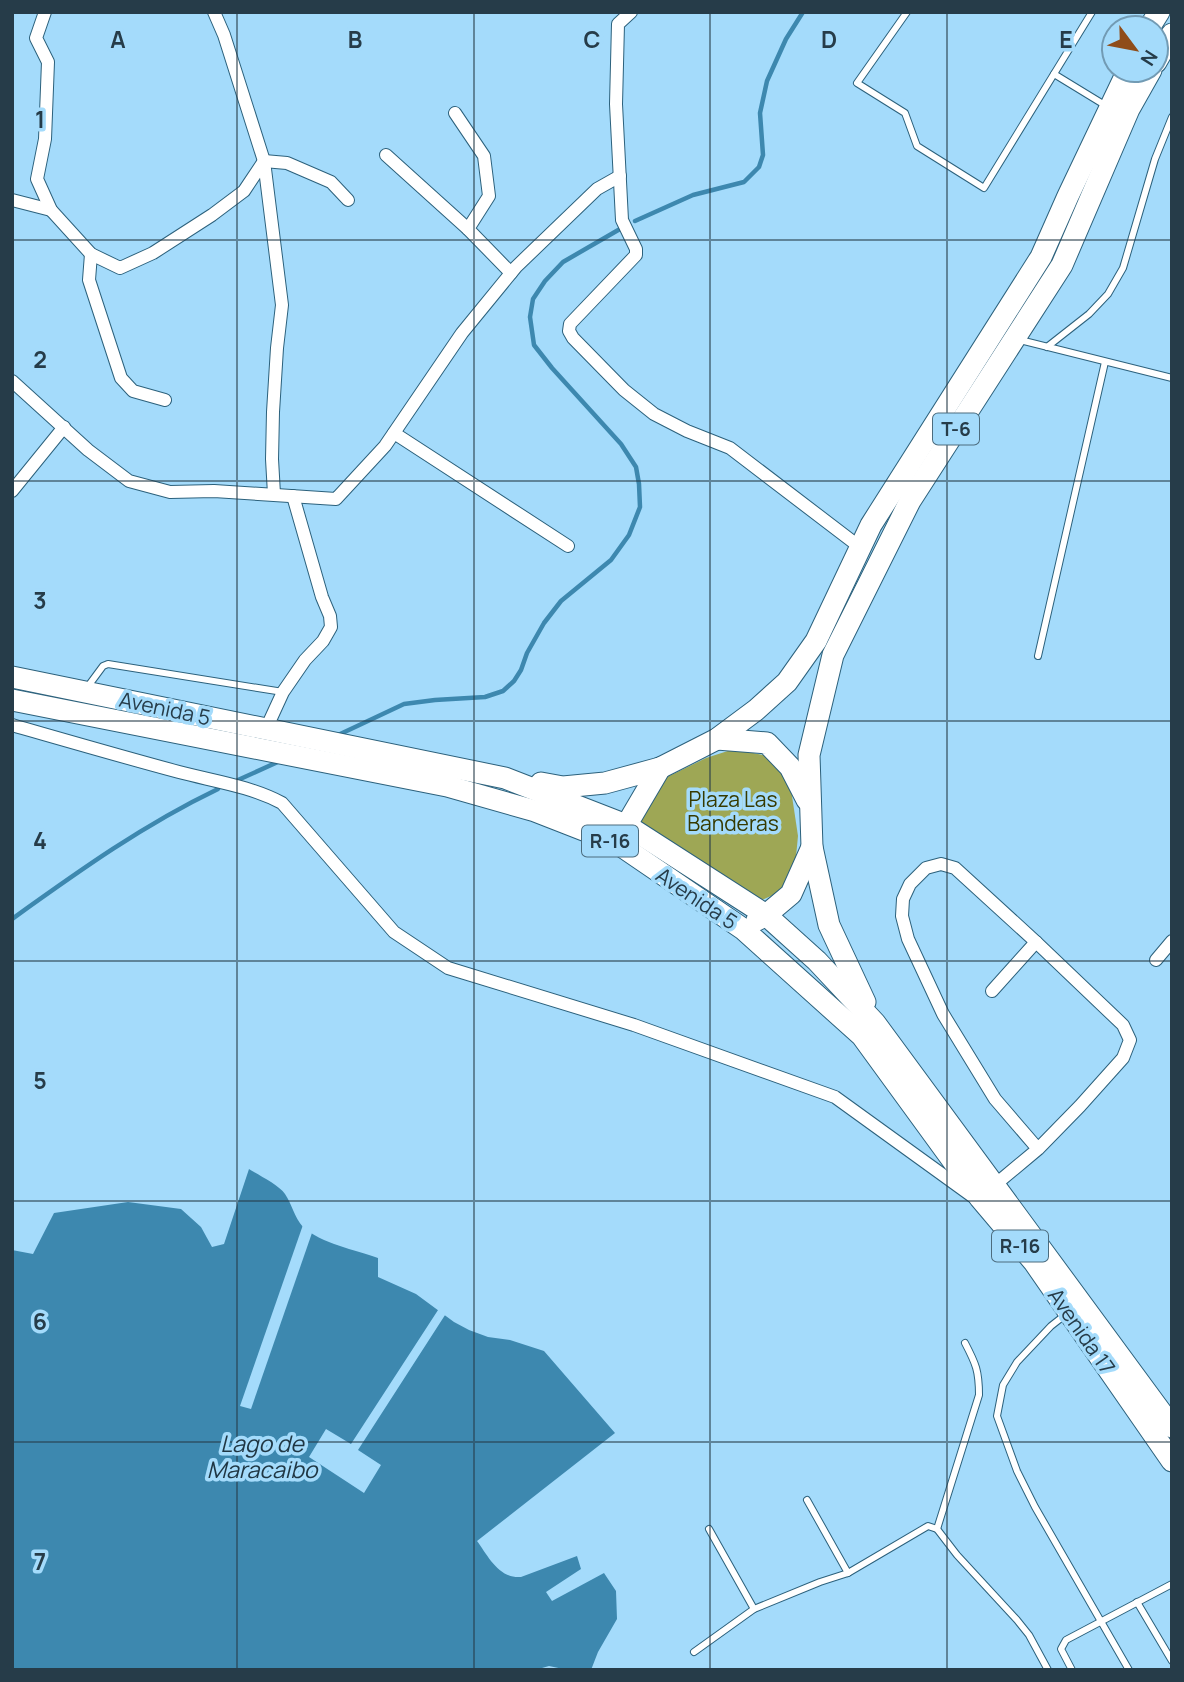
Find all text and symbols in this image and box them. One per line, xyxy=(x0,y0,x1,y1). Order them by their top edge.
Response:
north arrow xyxy=(1100,14,1170,84)
text: A xyxy=(110,23,126,55)
text: B xyxy=(348,23,362,55)
text: C xyxy=(584,23,601,55)
text: D xyxy=(821,23,837,55)
text: E xyxy=(1059,23,1073,55)
text: N xyxy=(1135,45,1164,71)
text: 1 xyxy=(35,103,45,135)
text: 2 xyxy=(33,343,47,375)
road number: T-6 xyxy=(933,414,979,444)
text: 3 xyxy=(33,584,47,616)
street label: Avenida 5 xyxy=(117,685,213,731)
park label: Plaza Las Banderas xyxy=(687,785,779,837)
text: 4 xyxy=(33,824,47,856)
road number: R-16 xyxy=(582,826,638,856)
street label: Avenida 5 xyxy=(651,861,743,935)
text: 5 xyxy=(33,1064,47,1096)
road number: R-16 xyxy=(992,1230,1048,1262)
street label: Avenida 17 xyxy=(1042,1282,1122,1380)
text: 6 xyxy=(33,1305,47,1337)
water label: Lago de Maracaibo xyxy=(207,1427,319,1485)
text: 7 xyxy=(34,1545,46,1577)

